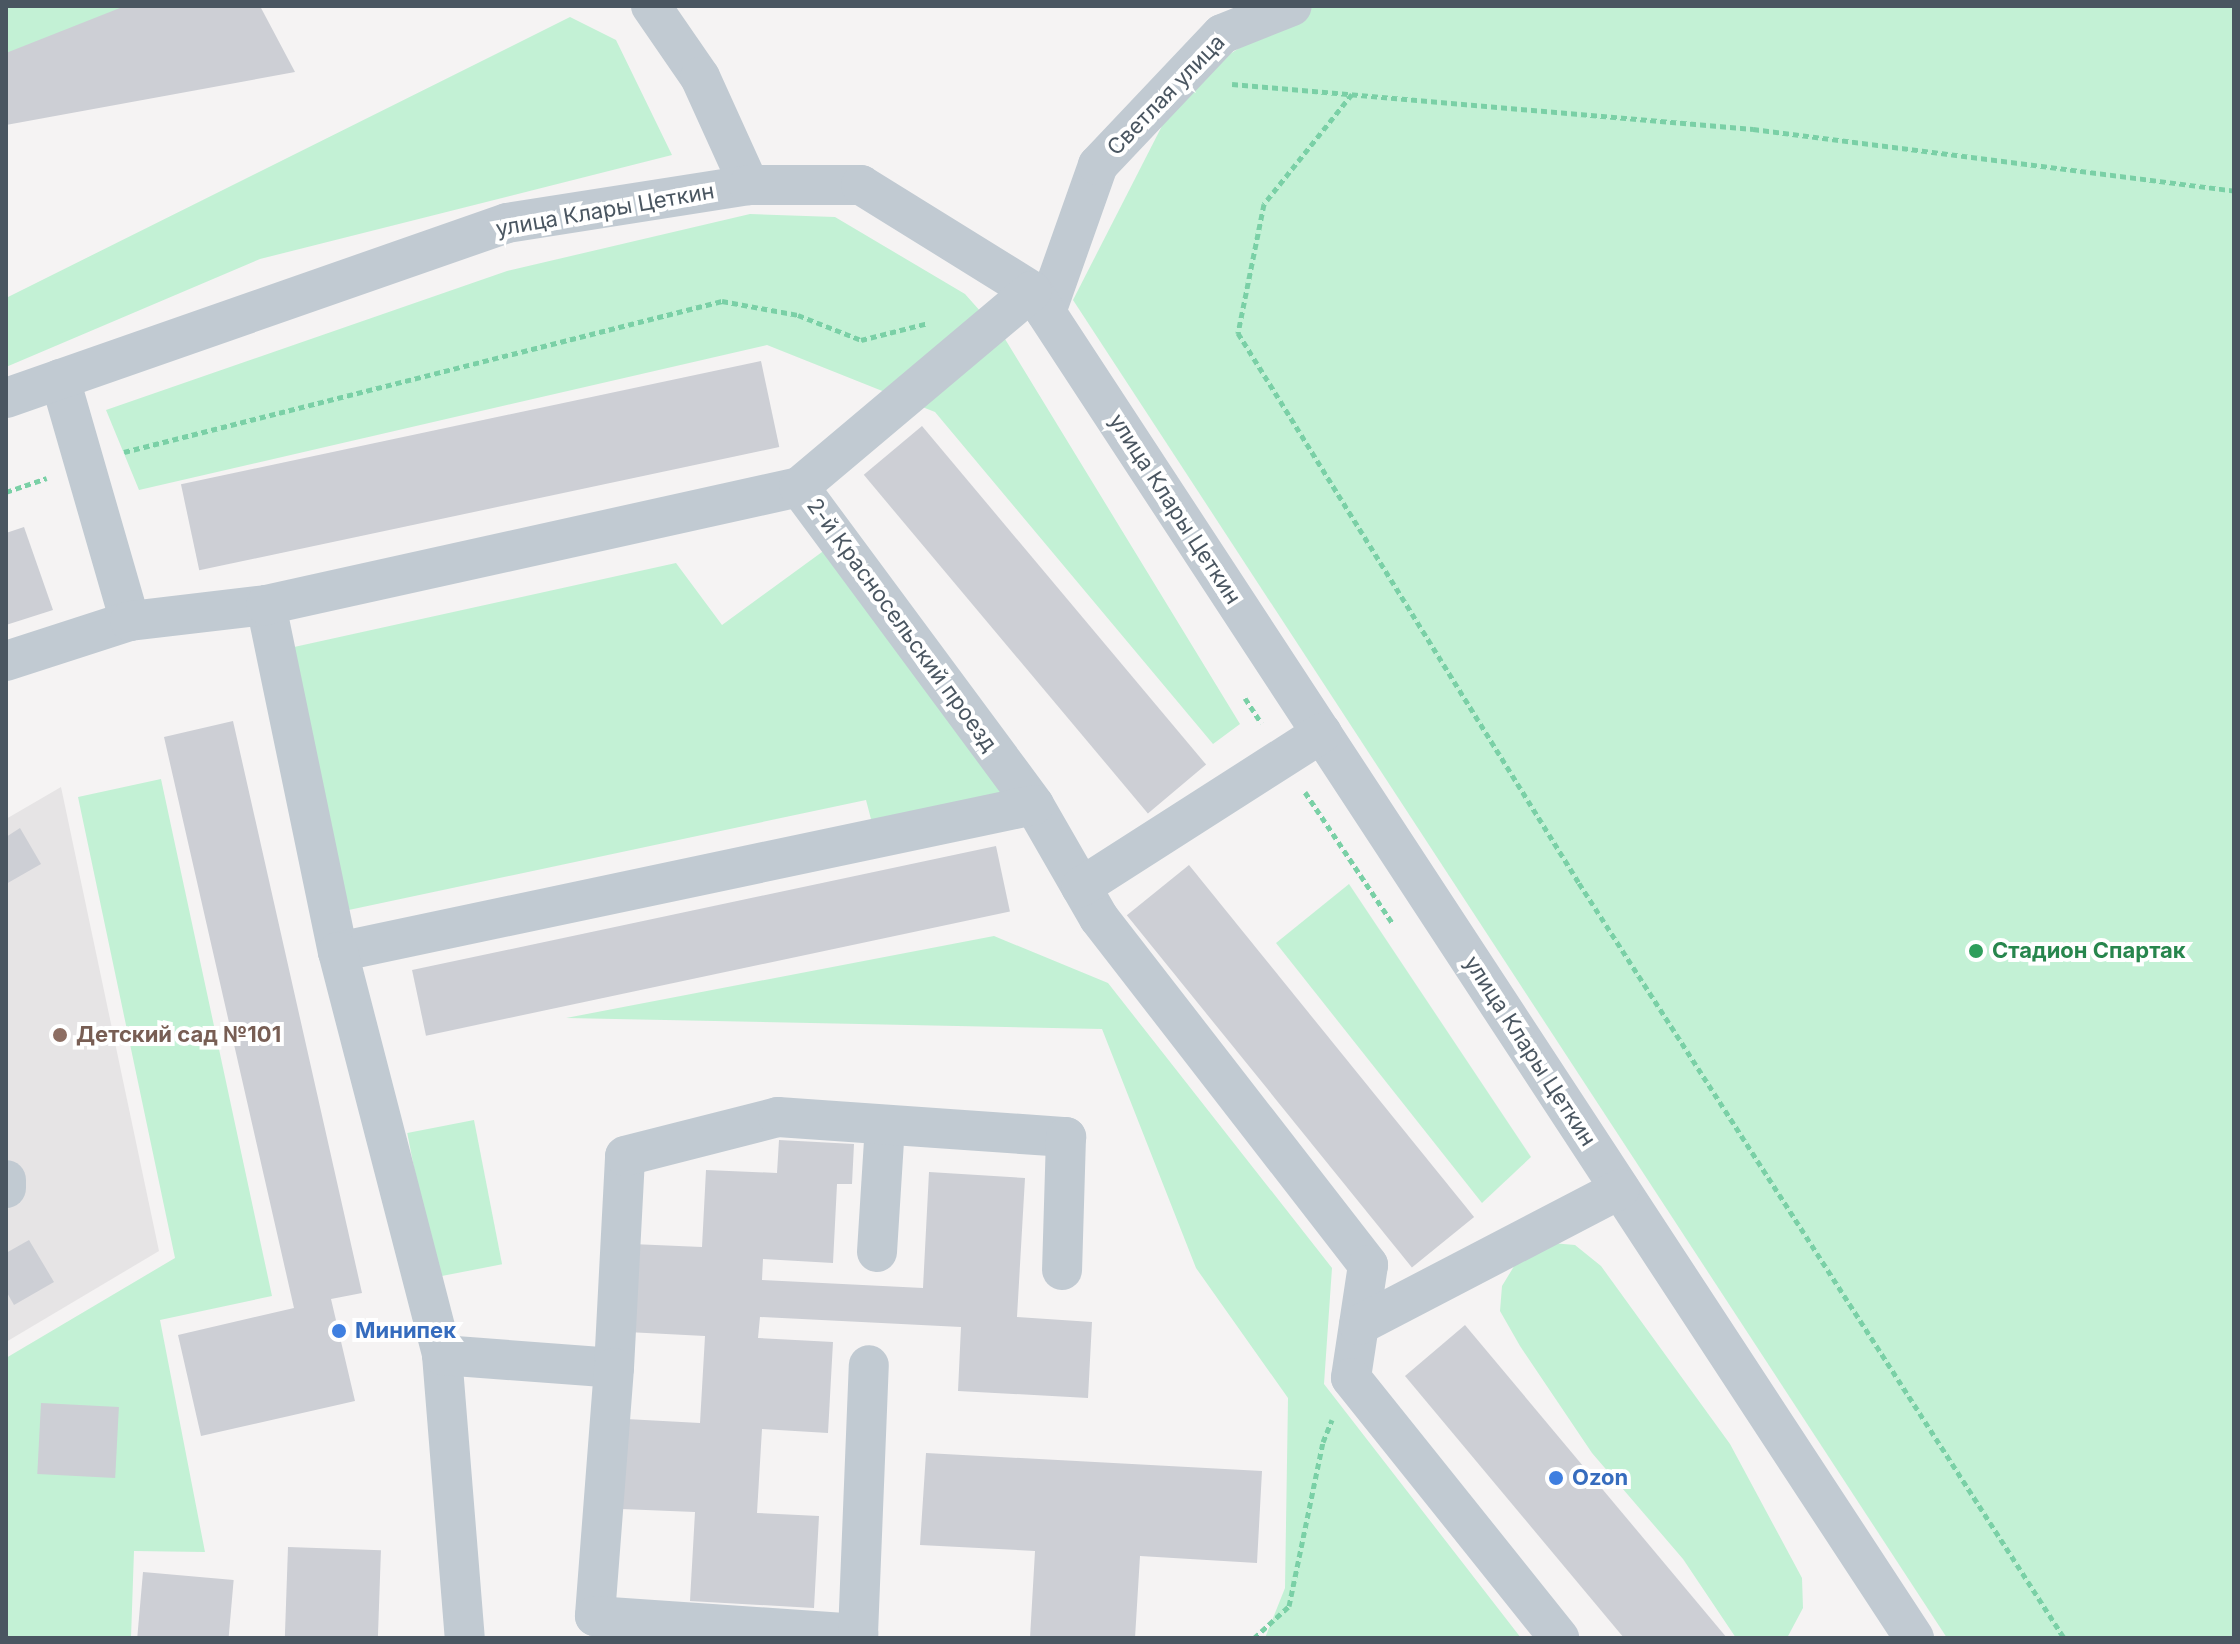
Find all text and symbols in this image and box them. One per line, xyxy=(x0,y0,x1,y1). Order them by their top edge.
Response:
street label: Светлая улица xyxy=(1102,29,1230,161)
street label: улица Клары Цеткин xyxy=(494,178,716,242)
street label: улица Клары Цеткин xyxy=(1104,409,1246,609)
street label: 2-й Красносельский проезд xyxy=(801,493,1003,757)
place label: Стадион Спартак xyxy=(1992,938,2186,964)
marker: Стадион Спартак xyxy=(1967,942,1985,960)
street label: улица Клары Цеткин xyxy=(1459,951,1601,1151)
place label: Детский сад №101 xyxy=(76,1022,281,1048)
marker: Детский сад №101 xyxy=(51,1026,69,1044)
place label: Минипек xyxy=(355,1318,456,1344)
marker: Минипек xyxy=(330,1322,348,1340)
place label: Ozon xyxy=(1572,1465,1628,1491)
marker: Ozon xyxy=(1547,1469,1565,1487)

